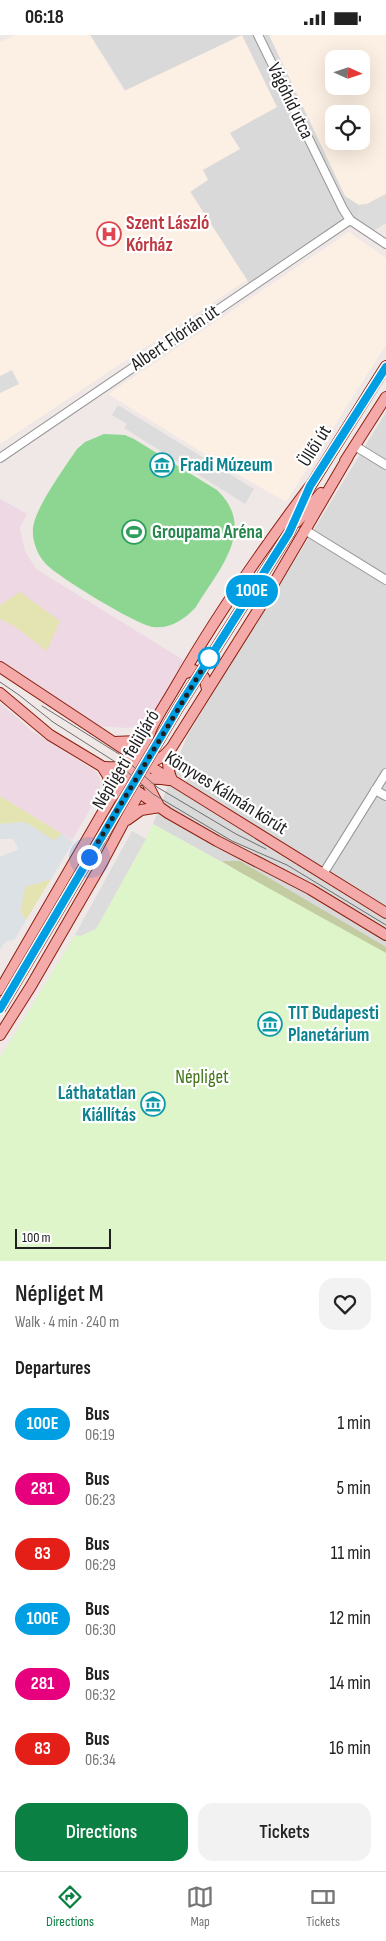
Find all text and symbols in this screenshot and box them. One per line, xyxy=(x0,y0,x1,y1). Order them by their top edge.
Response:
text: 06:18 xyxy=(25,6,64,29)
north arrow xyxy=(325,50,370,95)
map controls xyxy=(325,50,370,150)
street label: Vágóhíd utca xyxy=(262,59,318,143)
button: locate xyxy=(325,105,370,150)
place label: Szent László Kórház xyxy=(126,212,209,257)
hospital icon: Szent László Kórház xyxy=(96,221,122,247)
street label: Albert Flórián út xyxy=(126,300,224,377)
street label: Üllői út xyxy=(293,421,337,471)
museum icon: Fradi Múzeum xyxy=(149,452,175,478)
place label: Fradi Múzeum xyxy=(180,454,273,477)
sports icon: Groupama Aréna xyxy=(121,519,147,545)
place label: Groupama Aréna xyxy=(152,521,263,544)
line badge: 100E xyxy=(217,575,287,607)
text: 100E xyxy=(236,580,268,601)
unlabelled marker xyxy=(198,647,220,669)
street label: Népligeti felüljáró xyxy=(87,706,165,814)
street label: Könyves Kálmán körút xyxy=(160,746,292,840)
your location xyxy=(77,845,102,870)
place label: TIT Budapesti Planetárium xyxy=(288,1002,379,1047)
museum icon: TIT Budapesti Planetárium xyxy=(257,1011,283,1037)
park label: Népliget xyxy=(175,1066,229,1089)
place label: Láthatatlan Kiállítás xyxy=(58,1082,136,1127)
museum icon: Láthatatlan Kiállítás xyxy=(140,1091,166,1117)
scale bar xyxy=(15,1226,111,1249)
text: 100 m xyxy=(22,1229,51,1246)
button: heart xyxy=(319,1278,371,1330)
text: Népliget M xyxy=(15,1279,104,1308)
text: Walk · 4 min · 240 m xyxy=(15,1313,119,1332)
text: Departures xyxy=(15,1357,91,1380)
text: Bus xyxy=(85,1403,110,1426)
text: 1 min xyxy=(337,1412,371,1435)
text: 100E xyxy=(26,1413,59,1434)
text: 06:19 xyxy=(85,1426,115,1445)
text: Bus xyxy=(85,1468,110,1491)
text: 5 min xyxy=(336,1477,371,1500)
text: 281 xyxy=(31,1478,54,1499)
text: 06:23 xyxy=(85,1491,116,1510)
text: Bus xyxy=(85,1533,110,1556)
text: 11 min xyxy=(331,1542,371,1565)
text: 83 xyxy=(34,1543,51,1564)
text: 06:29 xyxy=(85,1556,116,1575)
text: Bus xyxy=(85,1598,110,1621)
text: 12 min xyxy=(329,1607,371,1630)
text: 100E xyxy=(26,1608,59,1629)
text: 06:30 xyxy=(85,1621,116,1640)
text: Bus xyxy=(85,1663,110,1686)
text: 14 min xyxy=(330,1672,371,1695)
text: 281 xyxy=(31,1673,54,1694)
text: 06:32 xyxy=(85,1686,115,1705)
text: Bus xyxy=(85,1728,110,1751)
text: 16 min xyxy=(329,1737,371,1760)
text: 83 xyxy=(34,1738,51,1759)
text: 06:34 xyxy=(85,1751,116,1770)
button: Directions xyxy=(15,1803,188,1861)
button: Tickets xyxy=(198,1803,371,1861)
tab: Directions xyxy=(46,1883,94,1930)
tab: Map xyxy=(186,1883,214,1930)
tab: Tickets xyxy=(306,1883,340,1930)

